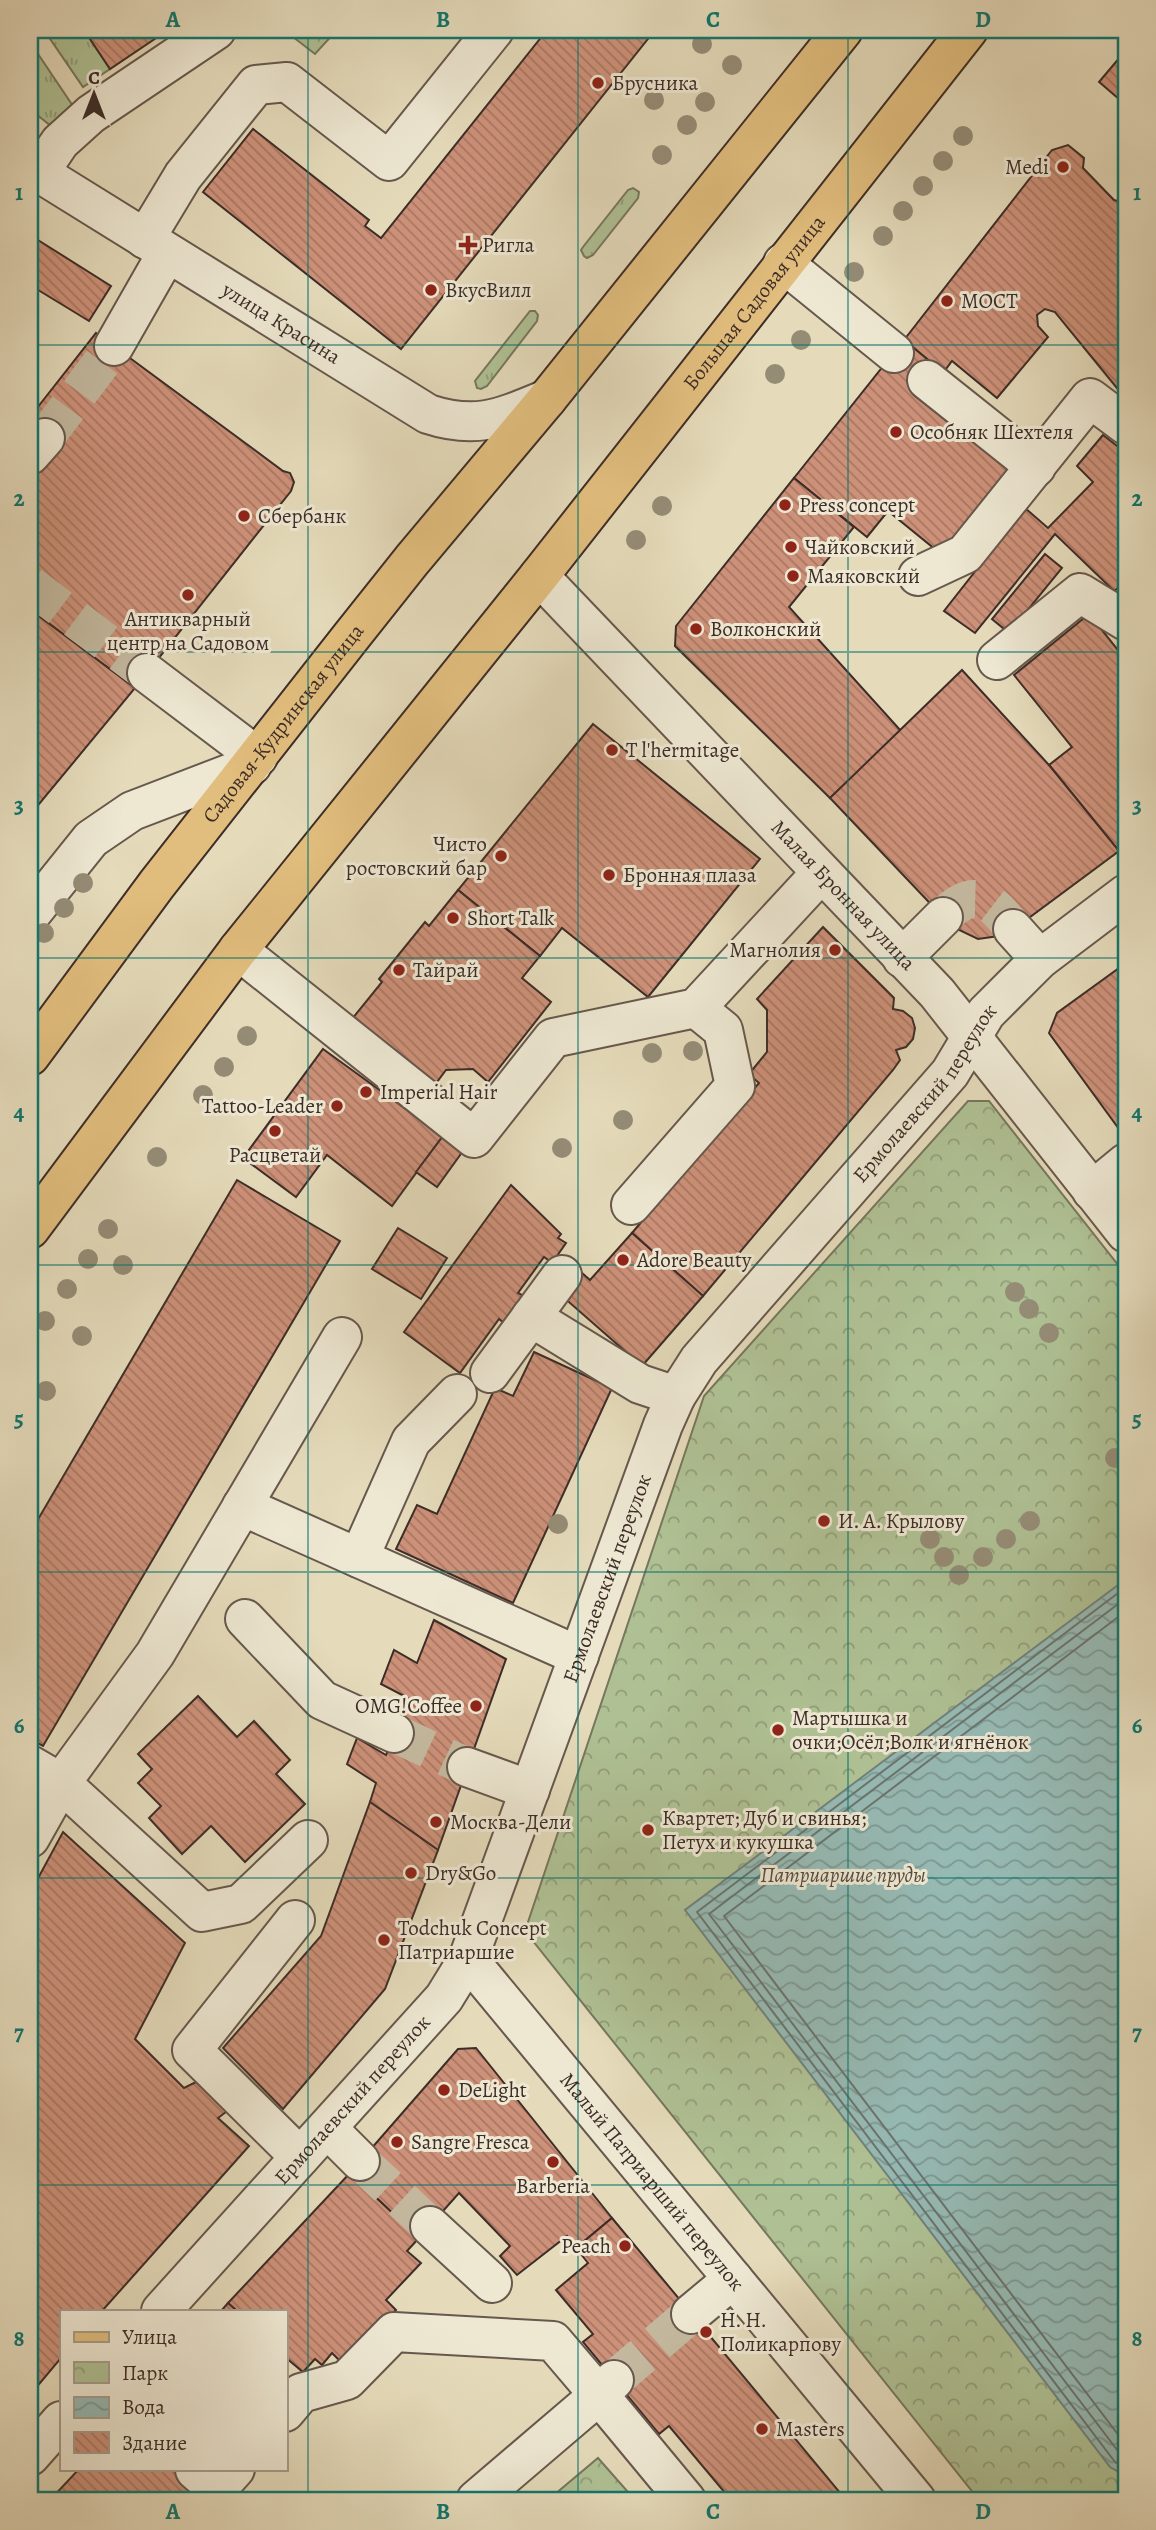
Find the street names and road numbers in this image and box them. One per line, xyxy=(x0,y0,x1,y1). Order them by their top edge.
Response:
street label: Большая Садовая улица xyxy=(676,209,832,396)
street label: улица Красина xyxy=(216,275,346,371)
street label: Садовая-Кудринская улица xyxy=(196,618,370,829)
street label: Малая Бронная улица xyxy=(765,814,922,977)
street label: Ермолаевский переулок xyxy=(847,997,1002,1188)
street label: Ермолаевский переулок xyxy=(556,1470,658,1687)
street label: Ермолаевский переулок xyxy=(268,2008,436,2191)
street label: Малый Патриарший переулок xyxy=(554,2067,751,2297)

